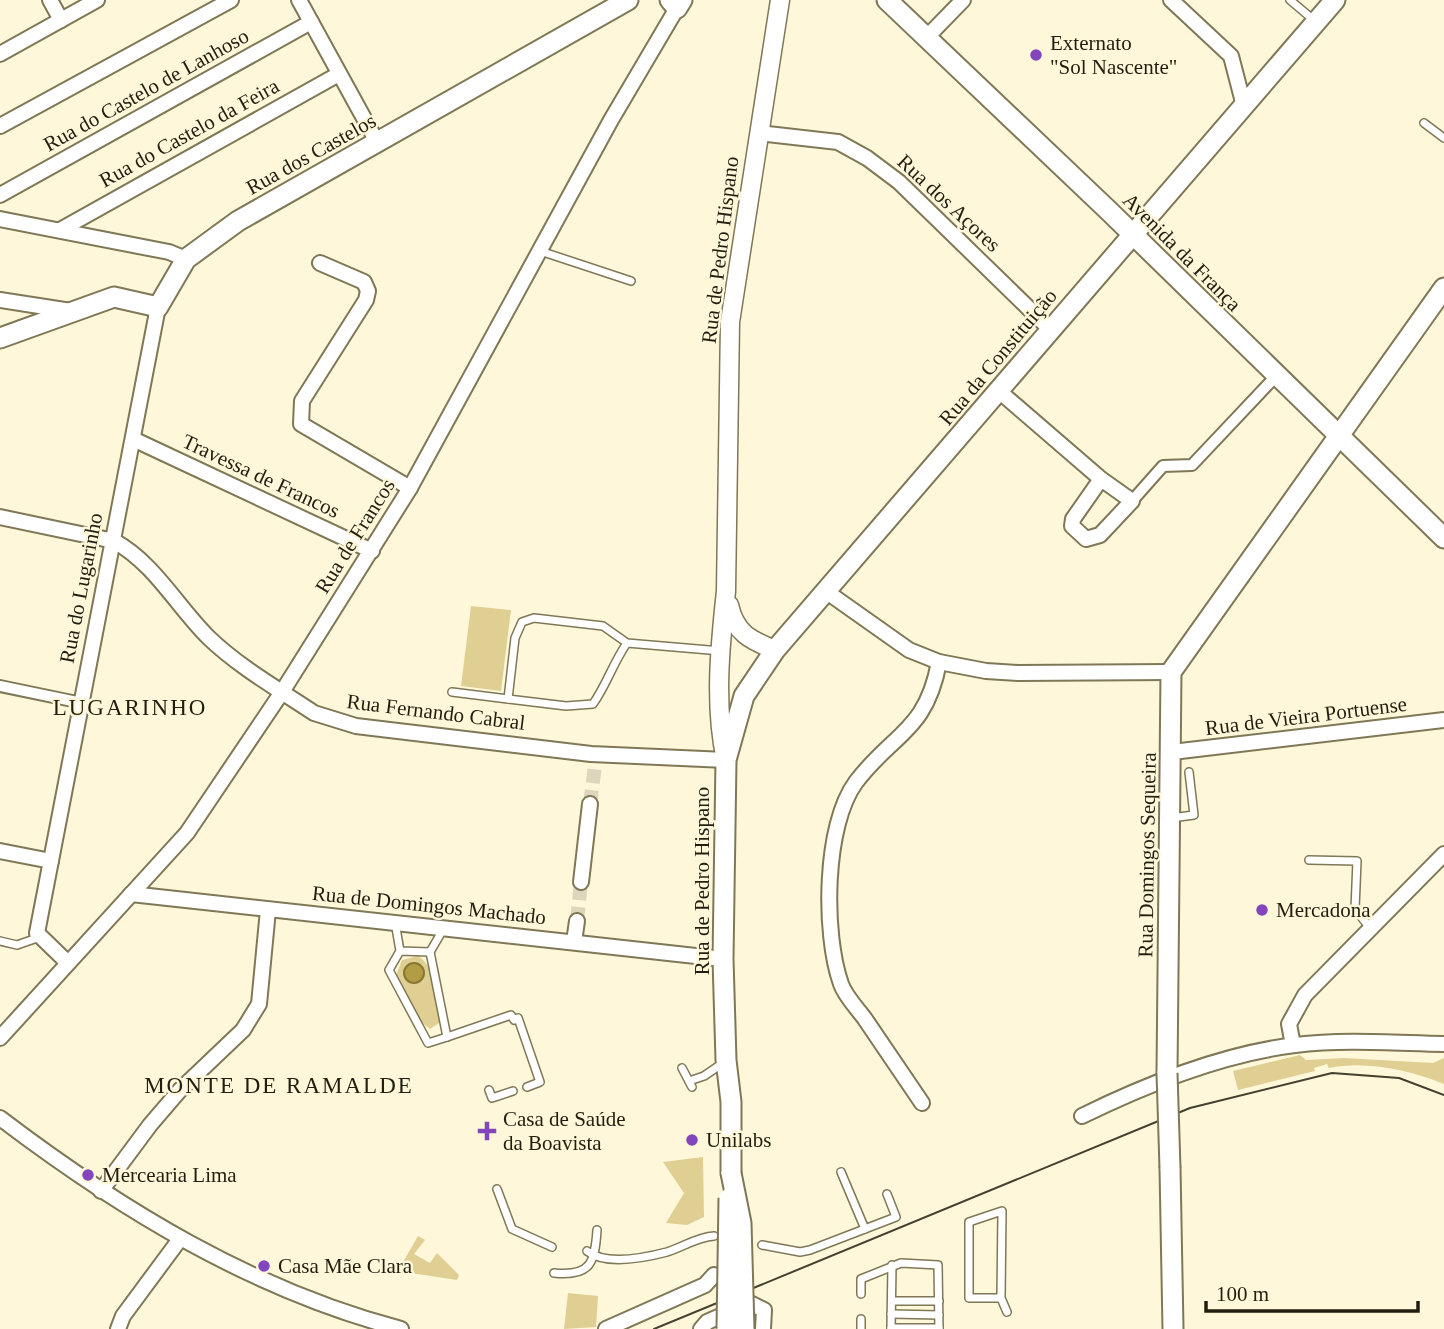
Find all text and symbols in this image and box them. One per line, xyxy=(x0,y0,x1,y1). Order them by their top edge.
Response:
street label: Rua do Castelo de Lanhoso xyxy=(39,24,253,156)
place label: Externato "Sol Nascente" xyxy=(1050,31,1177,79)
marker: Externato "Sol Nascente" xyxy=(1028,47,1044,63)
street label: Rua do Castelo da Feira xyxy=(95,73,284,192)
street label: Rua dos Castelos xyxy=(242,108,380,200)
street label: Rua dos Açores xyxy=(893,149,1005,257)
street label: Rua de Pedro Hispano xyxy=(697,155,743,345)
street label: Avenida da França xyxy=(1118,188,1246,316)
street label: Rua da Constituição xyxy=(934,284,1062,430)
street label: Travessa de Francos xyxy=(179,429,343,523)
street label: Rua de Francos xyxy=(310,474,400,598)
street label: Rua do Lugarinho xyxy=(55,511,107,665)
street label: Rua Fernando Cabral xyxy=(345,689,527,735)
street label: Rua de Vieira Portuense xyxy=(1204,692,1408,740)
district label: LUGARINHO xyxy=(53,695,207,720)
street label: Rua Domingos Sequeira xyxy=(1133,751,1161,958)
street label: Rua de Pedro Hispano xyxy=(690,787,714,975)
street label: Rua de Domingos Machado xyxy=(311,881,547,929)
place label: Mercadona xyxy=(1276,898,1371,922)
marker: Mercadona xyxy=(1254,902,1270,918)
district label: MONTE DE RAMALDE xyxy=(144,1073,414,1098)
place label: Casa de Saúde da Boavista xyxy=(503,1107,625,1155)
marker: Casa de Saúde da Boavista xyxy=(477,1121,497,1141)
place label: Unilabs xyxy=(706,1128,771,1152)
marker: Unilabs xyxy=(684,1132,700,1148)
place label: Mercearia Lima xyxy=(102,1163,237,1187)
marker: Mercearia Lima xyxy=(80,1167,96,1183)
place label: Casa Mãe Clara xyxy=(278,1254,413,1278)
marker: Casa Mãe Clara xyxy=(256,1258,272,1274)
scale bar xyxy=(1206,1270,1418,1314)
text: 100 m xyxy=(1216,1282,1269,1306)

